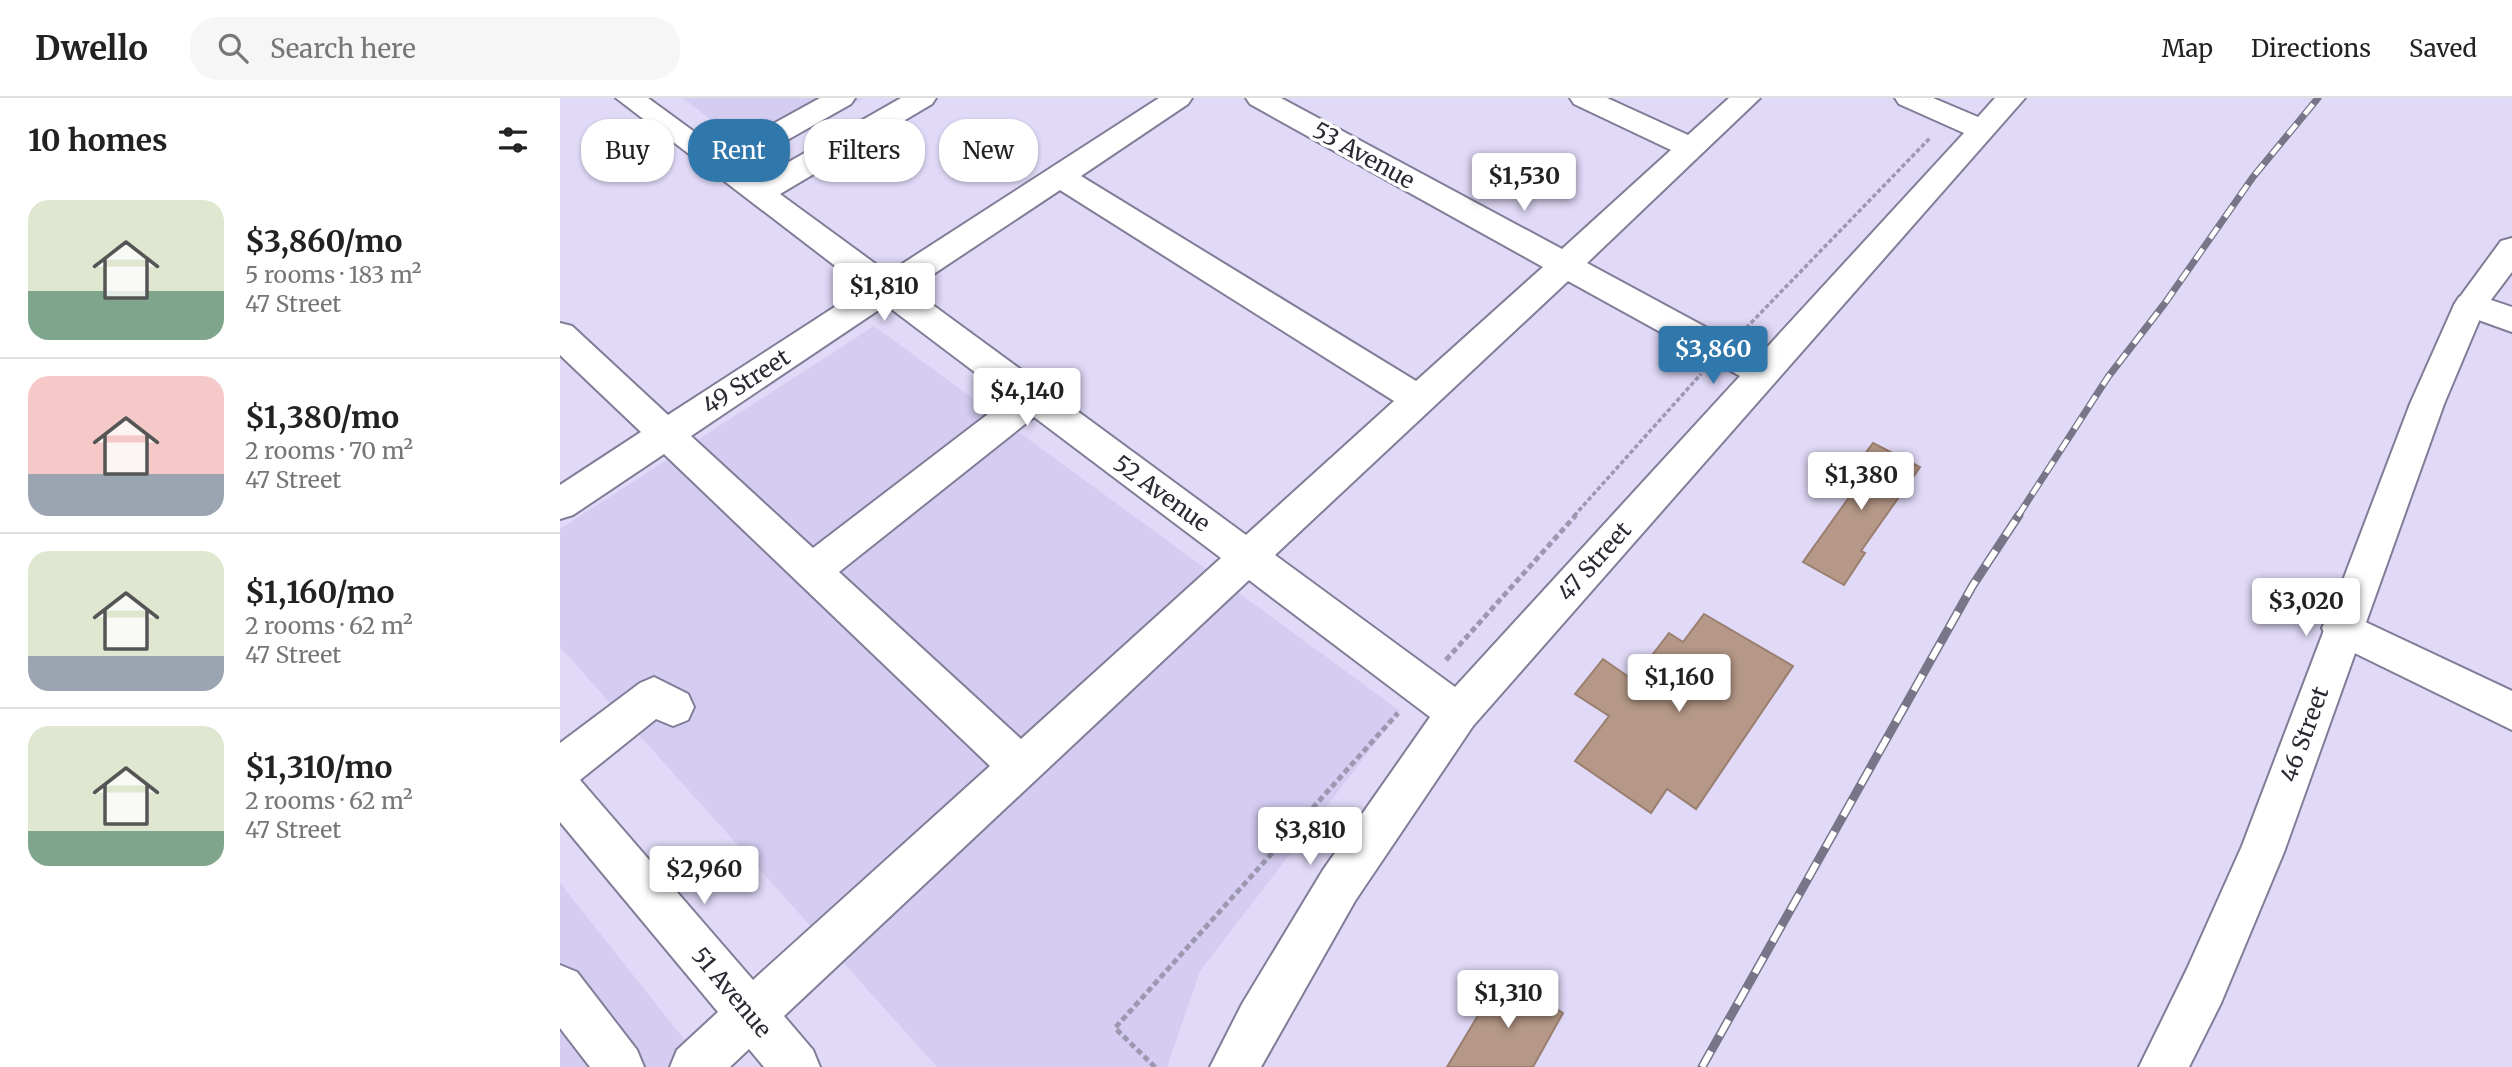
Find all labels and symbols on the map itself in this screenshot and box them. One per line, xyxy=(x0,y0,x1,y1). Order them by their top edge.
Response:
street label: 53 Avenue xyxy=(1308,115,1420,195)
pin: $1,530 xyxy=(1467,153,1581,213)
pin: $1,810 xyxy=(827,264,941,323)
pin: $3,860 xyxy=(1656,327,1770,386)
street label: 49 Street xyxy=(697,342,795,420)
pin: $4,140 xyxy=(970,368,1084,428)
street label: 52 Avenue xyxy=(1108,448,1216,538)
pin: $1,380 xyxy=(1804,452,1918,512)
street label: 47 Street xyxy=(1551,516,1637,606)
pin: $3,020 xyxy=(2249,578,2363,638)
pin: $1,160 xyxy=(1622,654,1736,714)
street label: 46 Street xyxy=(2273,682,2335,786)
pin: $3,810 xyxy=(1253,808,1367,867)
pin: $2,960 xyxy=(647,846,761,906)
street label: 51 Avenue xyxy=(686,941,778,1043)
pin: $1,310 xyxy=(1451,970,1565,1030)

